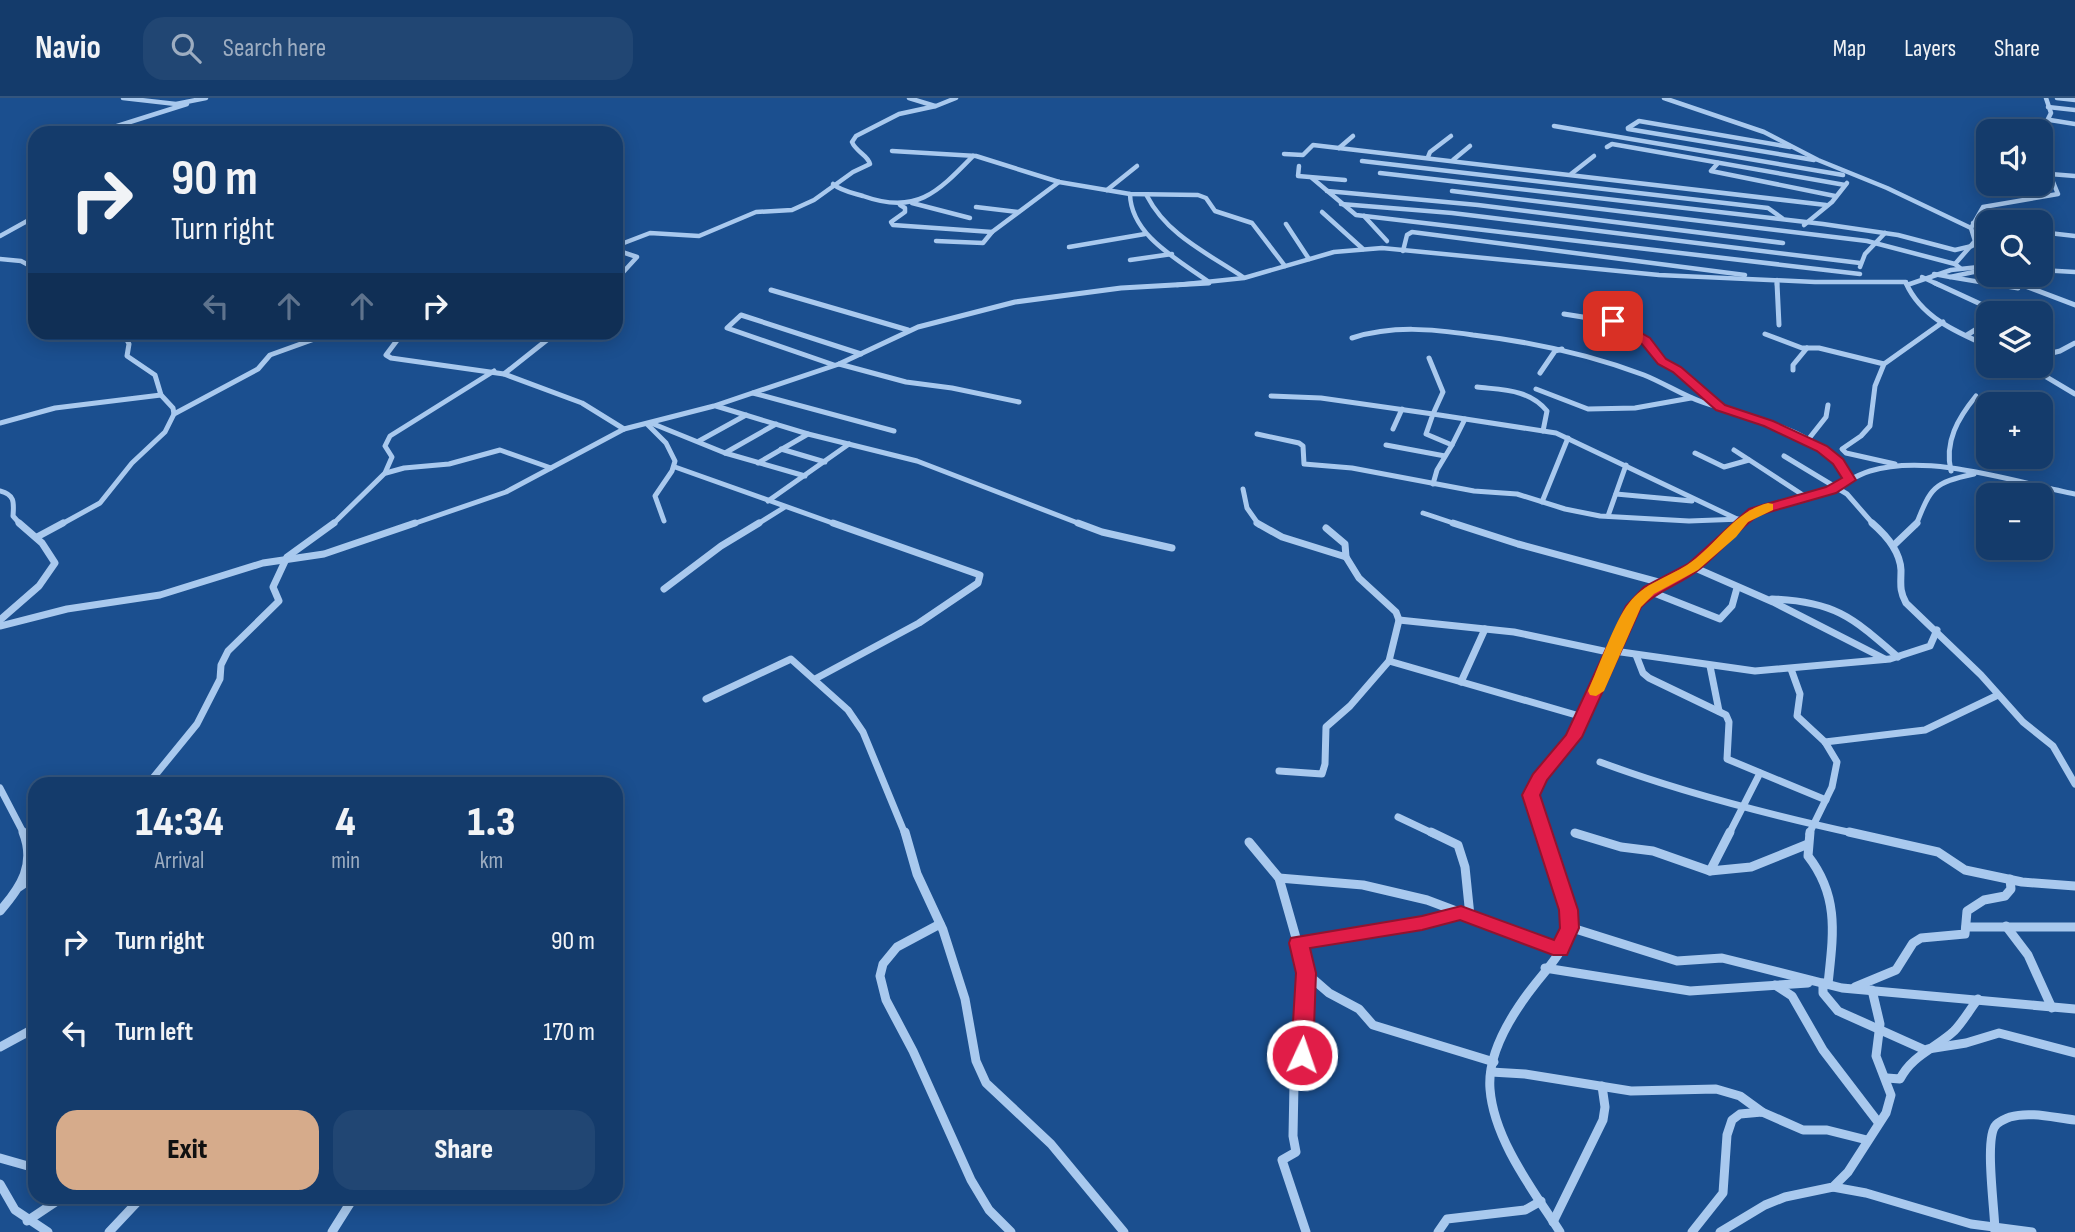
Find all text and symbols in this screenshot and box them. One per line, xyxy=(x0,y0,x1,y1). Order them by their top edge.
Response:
search box xyxy=(143,17,633,80)
text: Navio xyxy=(35,28,101,68)
icon: search xyxy=(167,29,205,67)
text: Search here xyxy=(223,33,326,64)
text: Map xyxy=(1833,34,1866,63)
text: Layers xyxy=(1904,34,1956,63)
text: Share xyxy=(1994,34,2040,63)
map controls xyxy=(1976,119,2053,560)
button: sound xyxy=(1976,119,2053,196)
text: 90 m xyxy=(171,150,258,209)
icon: right xyxy=(56,154,147,245)
text: Turn right xyxy=(171,210,275,249)
button: search xyxy=(1976,210,2053,287)
icon: left xyxy=(197,287,235,325)
icon: ahead xyxy=(270,287,308,325)
icon: ahead xyxy=(343,287,381,325)
icon: right xyxy=(416,287,454,325)
pin xyxy=(1583,291,1643,351)
button: layers xyxy=(1976,301,2053,378)
icon: arrive xyxy=(1594,302,1632,340)
button: + xyxy=(1976,392,2053,469)
button: − xyxy=(1976,483,2053,560)
text: 14:34 xyxy=(136,797,224,848)
text: 4 xyxy=(335,797,356,848)
text: 1.3 xyxy=(468,797,515,848)
text: Arrival xyxy=(155,847,204,875)
text: min xyxy=(331,847,360,875)
text: km xyxy=(480,847,503,875)
icon: right xyxy=(56,923,94,961)
text: Turn right xyxy=(115,926,204,957)
text: 90 m xyxy=(551,926,595,957)
icon: left xyxy=(56,1014,94,1052)
text: Turn left xyxy=(115,1017,193,1048)
text: 170 m xyxy=(543,1017,595,1048)
position arrow xyxy=(1265,1018,1339,1092)
button: Exit xyxy=(56,1110,319,1190)
button: Share xyxy=(333,1110,595,1190)

